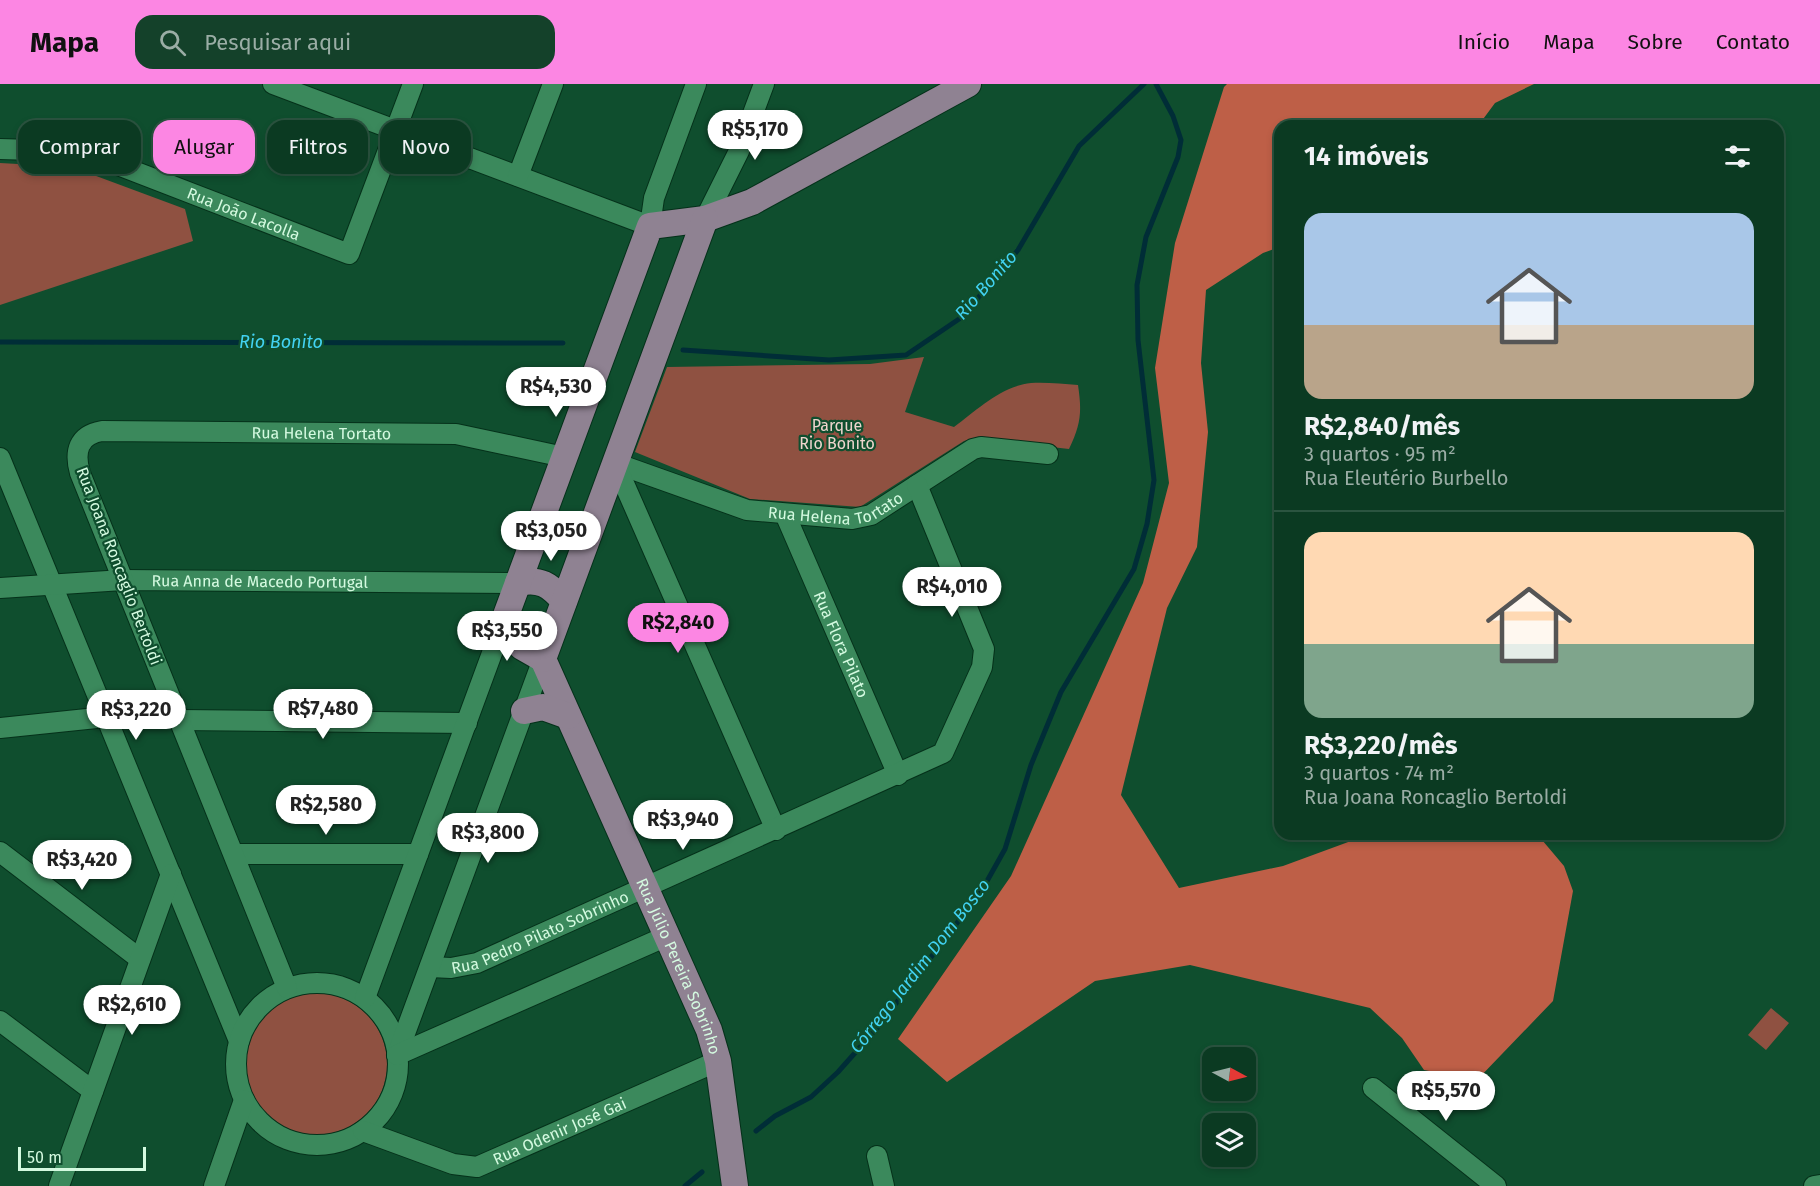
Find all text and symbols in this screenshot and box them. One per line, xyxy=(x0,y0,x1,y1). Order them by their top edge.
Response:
search box xyxy=(135,15,555,69)
text: Mapa xyxy=(30,26,99,59)
icon: search xyxy=(156,26,189,59)
text: Pesquisar aqui xyxy=(204,29,351,56)
text: Início xyxy=(1457,29,1510,55)
text: Mapa xyxy=(1543,29,1595,55)
text: Sobre xyxy=(1628,29,1683,55)
text: Contato xyxy=(1716,29,1790,55)
pin: R$5,170 xyxy=(700,110,810,161)
text: R$5,170 xyxy=(722,117,788,141)
chip: Comprar xyxy=(18,120,141,174)
chip: Alugar xyxy=(153,120,255,174)
chip: Filtros xyxy=(267,120,368,174)
chip: Novo xyxy=(380,120,471,174)
icon: filters xyxy=(1721,140,1754,173)
text: 14 imóveis xyxy=(1304,141,1429,172)
street label: Rua João Lacolla xyxy=(185,183,303,244)
water label: Rio Bonito xyxy=(950,246,1022,324)
icon: home xyxy=(1475,252,1583,360)
water label: Rio Bonito xyxy=(239,331,323,353)
pin: R$4,530 xyxy=(501,367,611,418)
text: R$4,530 xyxy=(520,374,592,398)
text: R$2,840/mês xyxy=(1304,411,1460,442)
park label: Parque Rio Bonito xyxy=(799,416,875,453)
street label: Rua Helena Tortato xyxy=(251,423,391,443)
text: 3 quartos · 95 m² xyxy=(1304,442,1456,466)
street label: Rua Joana Roncaglio Bertoldi xyxy=(72,464,166,668)
text: Rua Eleutério Burbello xyxy=(1304,466,1509,490)
street label: Rua Helena Tortato xyxy=(767,488,906,529)
pin: R$3,050 xyxy=(496,511,606,562)
text: R$3,050 xyxy=(515,518,587,542)
pin: R$4,010 xyxy=(897,567,1007,618)
street label: Rua Anna de Macedo Portugal xyxy=(151,571,368,591)
icon: home xyxy=(1475,571,1583,679)
text: R$4,010 xyxy=(916,574,988,598)
street label: Rua Flora Pilato xyxy=(810,588,873,701)
pin: R$2,840 xyxy=(623,603,733,654)
text: R$2,840 xyxy=(642,610,714,634)
pin: R$3,550 xyxy=(452,611,562,662)
text: R$3,550 xyxy=(471,618,543,642)
pin: R$7,480 xyxy=(268,689,378,740)
pin: R$3,220 xyxy=(81,690,191,741)
text: R$7,480 xyxy=(287,696,359,720)
text: R$3,220 xyxy=(101,697,171,721)
text: R$3,220/mês xyxy=(1304,730,1458,761)
text: 3 quartos · 74 m² xyxy=(1304,761,1454,785)
pin: R$2,580 xyxy=(271,785,381,836)
text: Rua Joana Roncaglio Bertoldi xyxy=(1304,785,1567,809)
text: R$2,580 xyxy=(290,792,362,816)
pin: R$3,940 xyxy=(628,800,738,851)
text: R$3,940 xyxy=(647,807,719,831)
pin: R$3,800 xyxy=(433,813,543,864)
text: R$3,800 xyxy=(451,820,525,844)
pin: R$3,420 xyxy=(27,840,137,891)
text: R$3,420 xyxy=(47,847,117,871)
water label: Córrego Jardim Dom Bosco xyxy=(845,874,995,1058)
street label: Rua Júlio Pereira Sobrinho xyxy=(633,875,725,1057)
street label: Rua Pedro Pilato Sobrinho xyxy=(450,887,631,977)
pin: R$2,610 xyxy=(77,985,187,1036)
text: R$2,610 xyxy=(97,992,167,1016)
north arrow xyxy=(1202,1047,1256,1101)
map controls xyxy=(1202,1047,1256,1167)
pin: R$5,570 xyxy=(1391,1071,1501,1122)
text: R$5,570 xyxy=(1411,1078,1481,1102)
street label: Rua Odenir José Gai xyxy=(490,1093,629,1168)
button: layers xyxy=(1202,1113,1256,1167)
scale bar xyxy=(18,1144,146,1172)
text: 50 m xyxy=(27,1148,62,1167)

